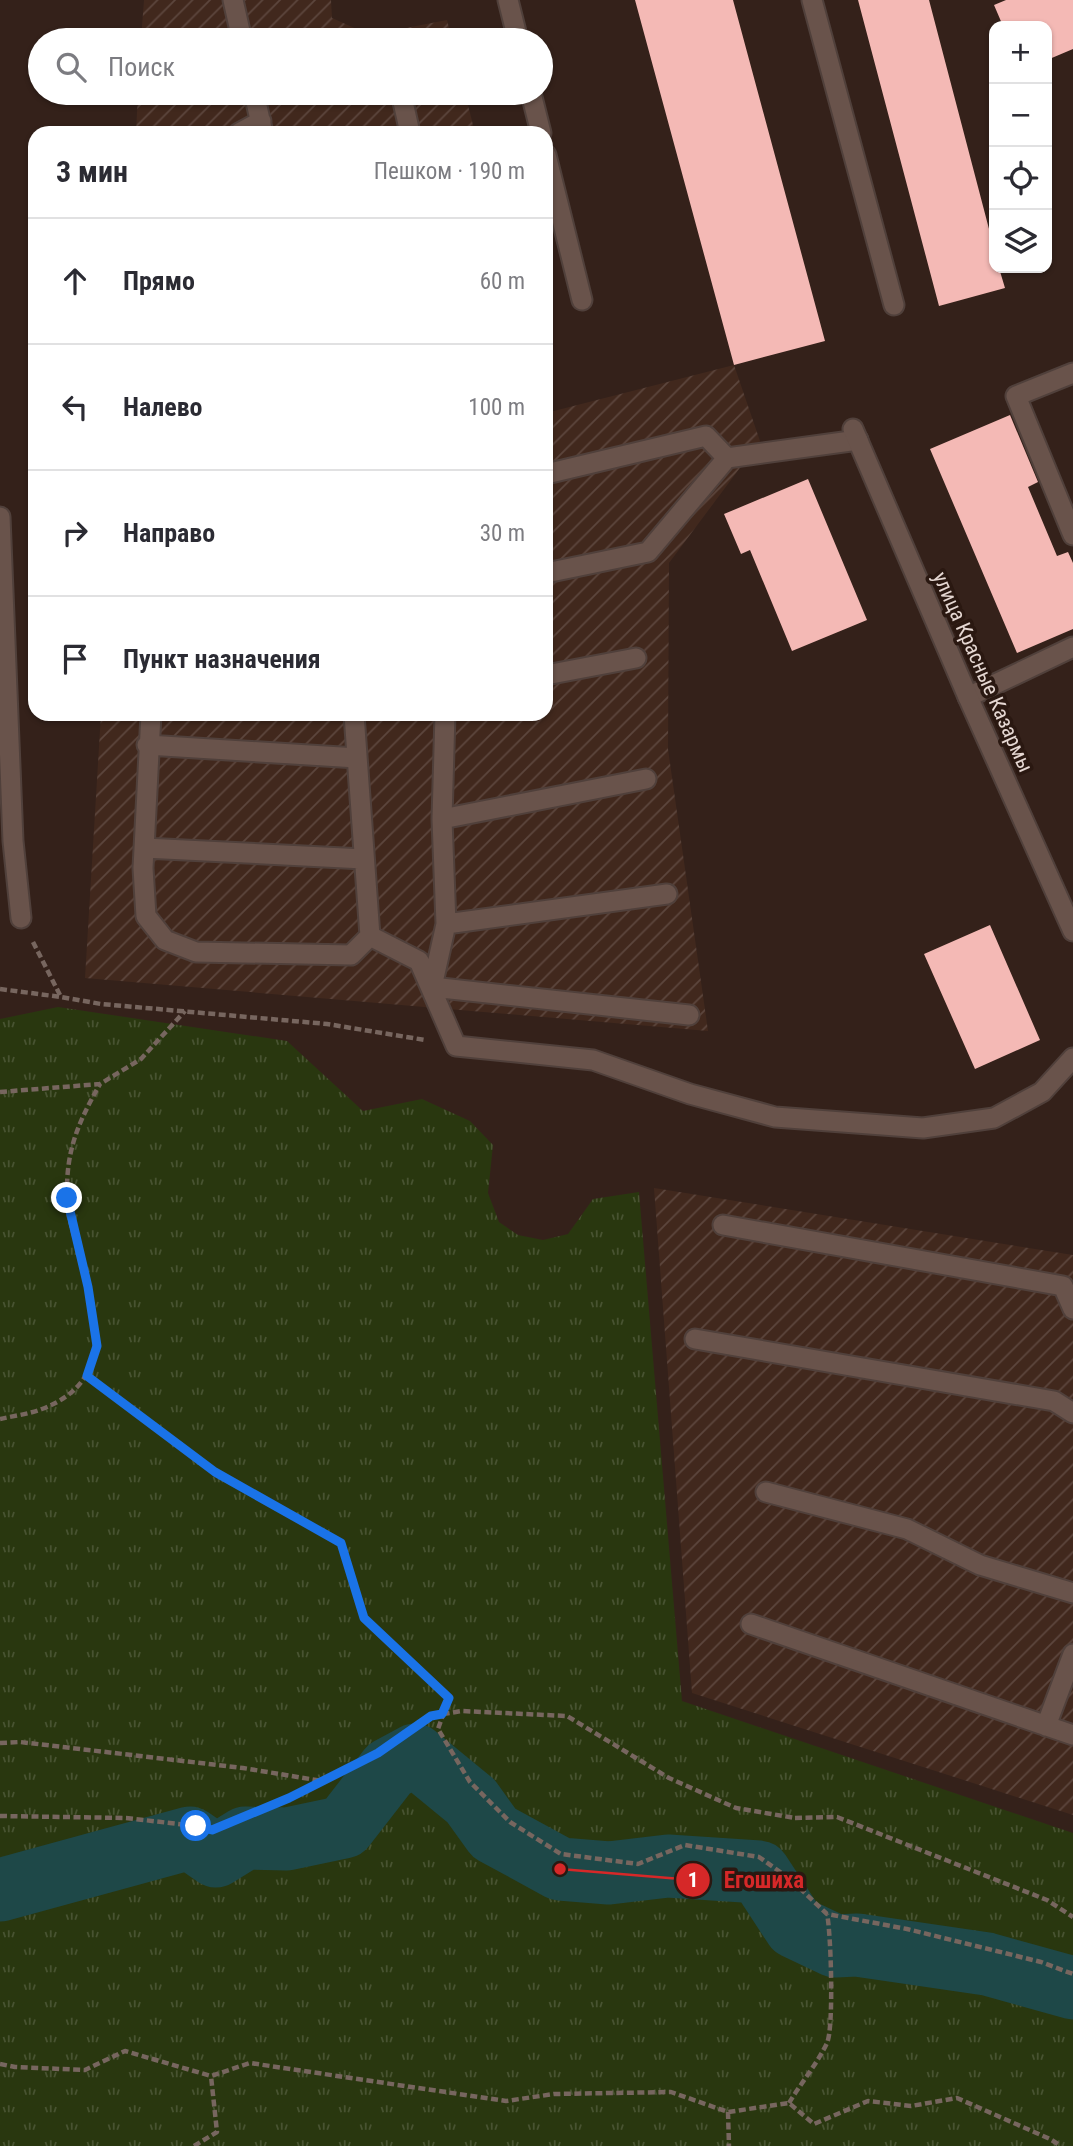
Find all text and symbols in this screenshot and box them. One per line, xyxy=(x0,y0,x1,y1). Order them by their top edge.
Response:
map controls xyxy=(989,21,1052,273)
button: + xyxy=(989,21,1052,84)
search box xyxy=(28,28,553,105)
icon: search xyxy=(52,48,90,86)
text: Поиск xyxy=(108,52,175,82)
button: − xyxy=(989,84,1052,147)
button: locate xyxy=(989,147,1052,210)
text: 3 мин xyxy=(56,154,128,189)
text: Пешком · 190 m xyxy=(374,158,525,185)
button: layers xyxy=(989,210,1052,273)
icon: ahead xyxy=(56,262,94,300)
text: Прямо xyxy=(123,266,195,296)
text: 60 m xyxy=(480,268,525,295)
icon: left xyxy=(56,388,94,426)
text: Налево xyxy=(123,392,203,422)
text: 100 m xyxy=(468,394,525,421)
icon: right xyxy=(56,514,94,552)
text: Направо xyxy=(123,518,215,548)
text: 30 m xyxy=(480,520,525,547)
street label: улица Красные Казармы xyxy=(928,568,1038,776)
icon: arrive xyxy=(56,640,94,678)
text: Пункт назначения xyxy=(123,644,321,674)
route end xyxy=(51,1182,82,1213)
route start xyxy=(180,1810,211,1841)
callout: Егошиха xyxy=(675,1858,819,1902)
text: Егошиха xyxy=(724,1867,804,1894)
text: 1 xyxy=(688,1868,698,1892)

